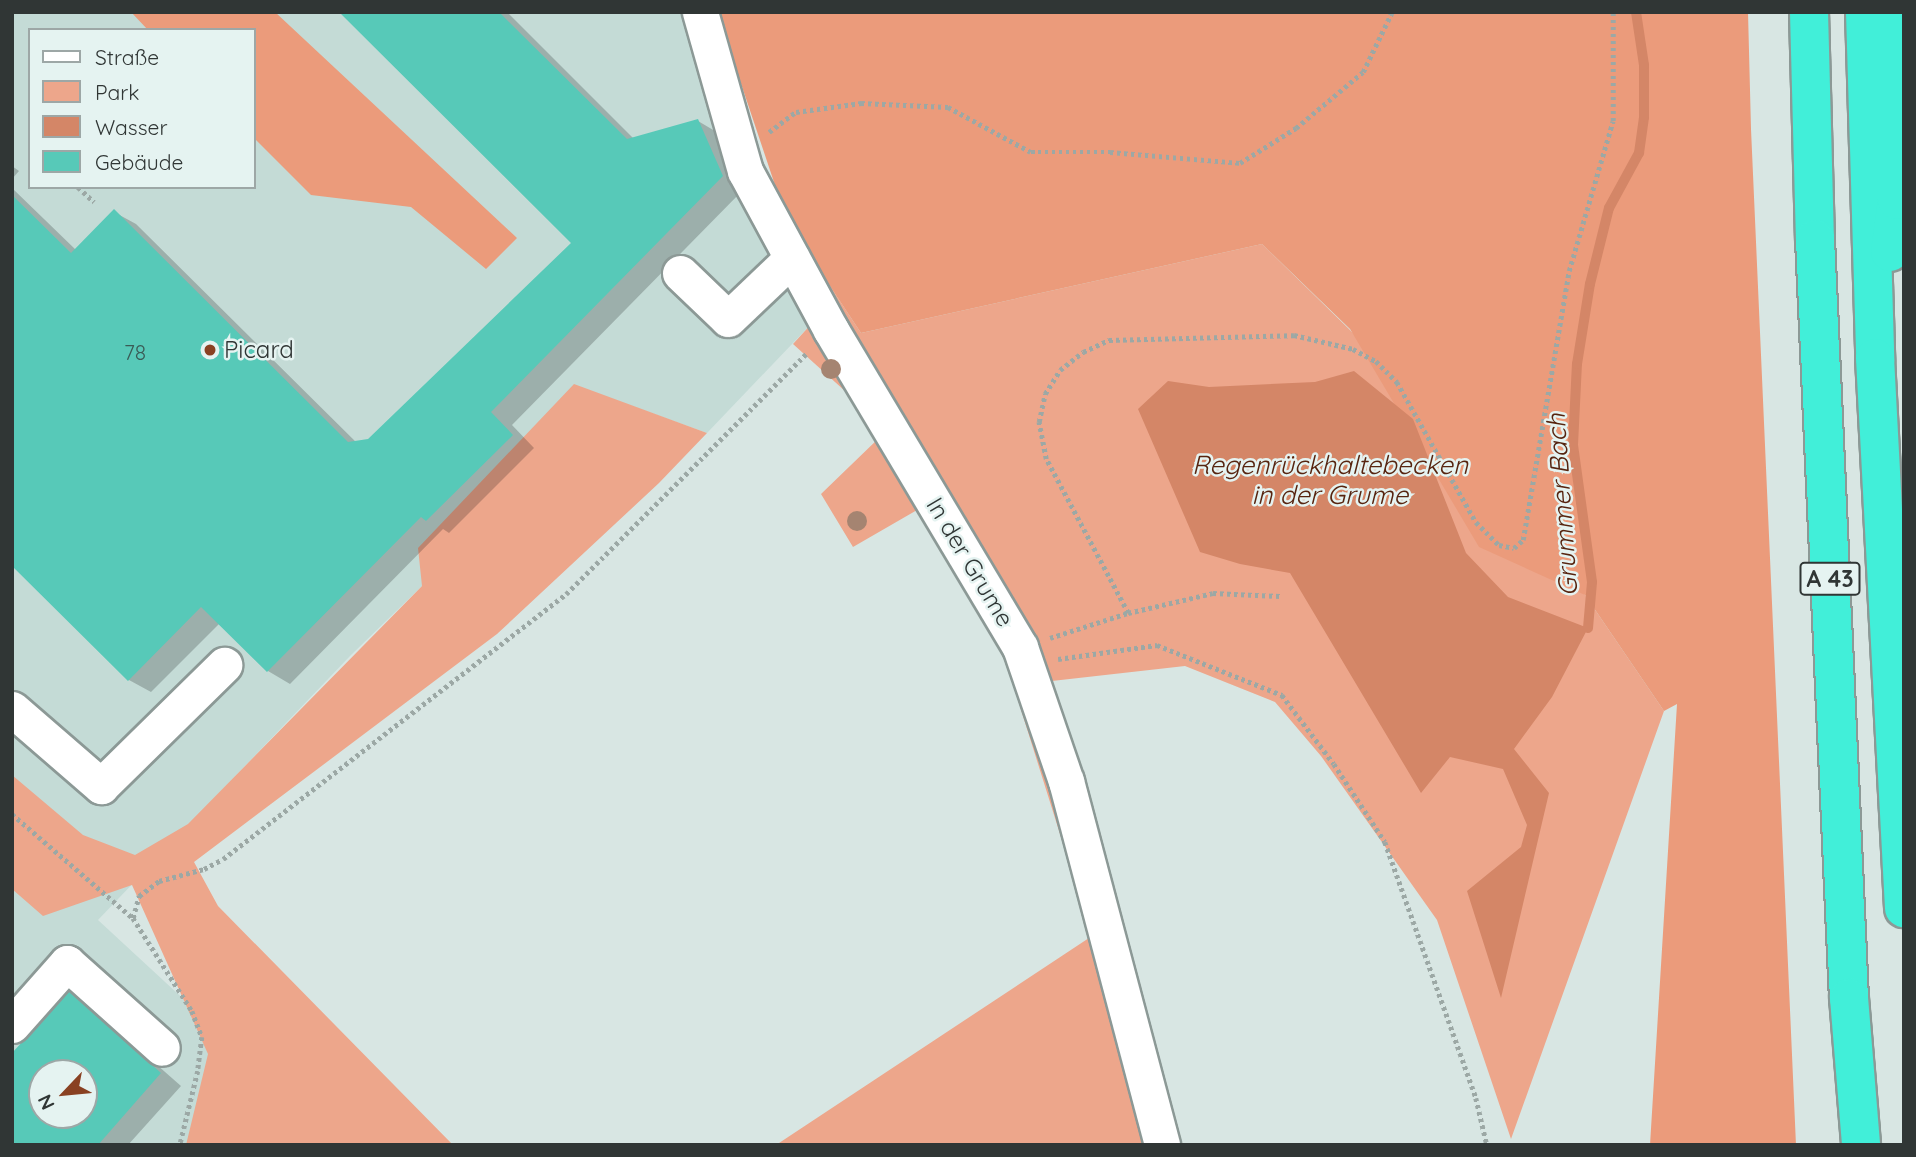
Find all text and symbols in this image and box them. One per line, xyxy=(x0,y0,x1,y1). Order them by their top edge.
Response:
legend xyxy=(28,28,256,189)
text: Straße xyxy=(95,44,159,70)
text: Park xyxy=(95,79,139,105)
text: Wasser xyxy=(95,114,167,140)
text: Gebäude xyxy=(95,149,183,175)
place label: Picard xyxy=(224,336,294,364)
house number: 78 xyxy=(124,339,146,365)
marker: Picard xyxy=(202,342,218,358)
water label: Grummer Bach xyxy=(1540,413,1584,597)
water label: Regenrückhaltebecken in der Grume xyxy=(1192,449,1468,510)
street label: In der Grume xyxy=(920,492,1020,632)
road number: A 43 xyxy=(1798,559,1862,598)
north arrow xyxy=(28,1059,98,1129)
text: N xyxy=(32,1091,60,1114)

